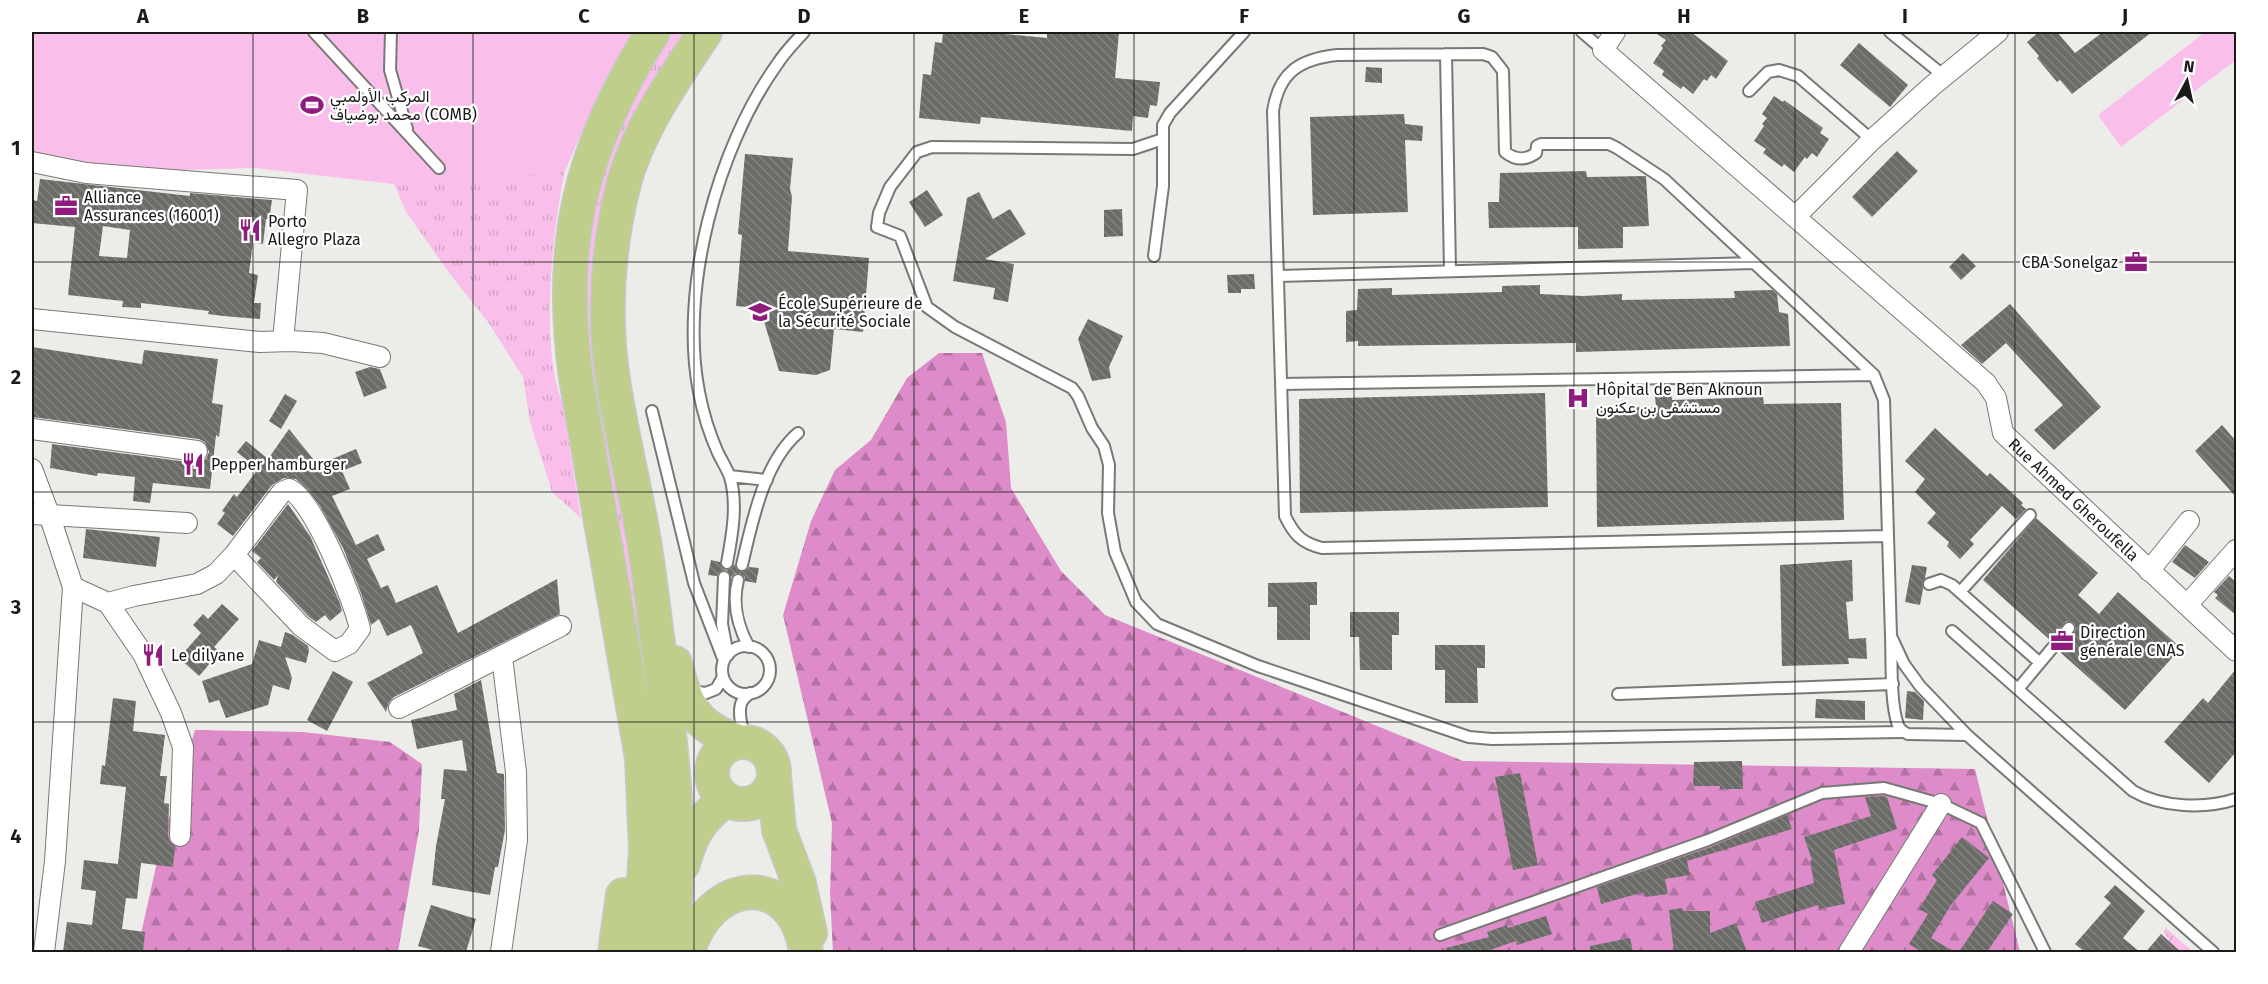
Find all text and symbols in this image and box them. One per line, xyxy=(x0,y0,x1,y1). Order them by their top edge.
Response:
text: A xyxy=(136,4,150,28)
text: B xyxy=(357,4,369,28)
text: C xyxy=(578,4,590,28)
text: D xyxy=(797,4,811,28)
text: E xyxy=(1019,4,1029,28)
text: F xyxy=(1239,4,1249,28)
text: G xyxy=(1458,4,1470,28)
text: H xyxy=(1677,4,1691,28)
text: I xyxy=(1902,4,1908,28)
text: J xyxy=(2121,4,2128,28)
north arrow xyxy=(2157,51,2217,111)
text: N xyxy=(2182,56,2196,77)
place label: المركب الأولمبي محمد بوضياف (COMB) xyxy=(330,87,477,125)
sports icon: المركب الأولمبي محمد بوضياف (COMB) xyxy=(299,92,325,118)
text: 1 xyxy=(11,136,21,160)
place label: Alliance Assurances (16001) xyxy=(84,188,219,225)
office icon: Alliance Assurances (16001) xyxy=(53,193,79,219)
place label: Porto Allegro Plaza xyxy=(268,212,361,249)
restaurant icon: Porto Allegro Plaza xyxy=(237,217,263,243)
office icon: CBA Sonelgaz xyxy=(2123,249,2149,275)
place label: CBA Sonelgaz xyxy=(2021,253,2118,272)
place label: École Supérieure de la Sécurité Sociale xyxy=(778,293,922,331)
school or university icon: École Supérieure de la Sécurité Sociale xyxy=(747,299,773,325)
text: 2 xyxy=(11,365,21,389)
place label: Hôpital de Ben Aknoun مستشفى بن عكنون xyxy=(1596,380,1763,418)
hospital icon: Hôpital de Ben Aknoun مستشفى بن عكنون xyxy=(1565,385,1591,411)
street label: Rue Ahmed Gheroufella xyxy=(2005,434,2143,565)
restaurant icon: Pepper hamburger xyxy=(180,451,206,477)
place label: Pepper hamburger xyxy=(211,455,347,474)
text: 3 xyxy=(10,595,21,619)
place label: Direction générale CNAS xyxy=(2080,623,2185,660)
office icon: Direction générale CNAS xyxy=(2049,628,2075,654)
restaurant icon: Le dilyane xyxy=(140,642,166,668)
place label: Le dilyane xyxy=(171,646,245,665)
text: 4 xyxy=(10,824,22,848)

